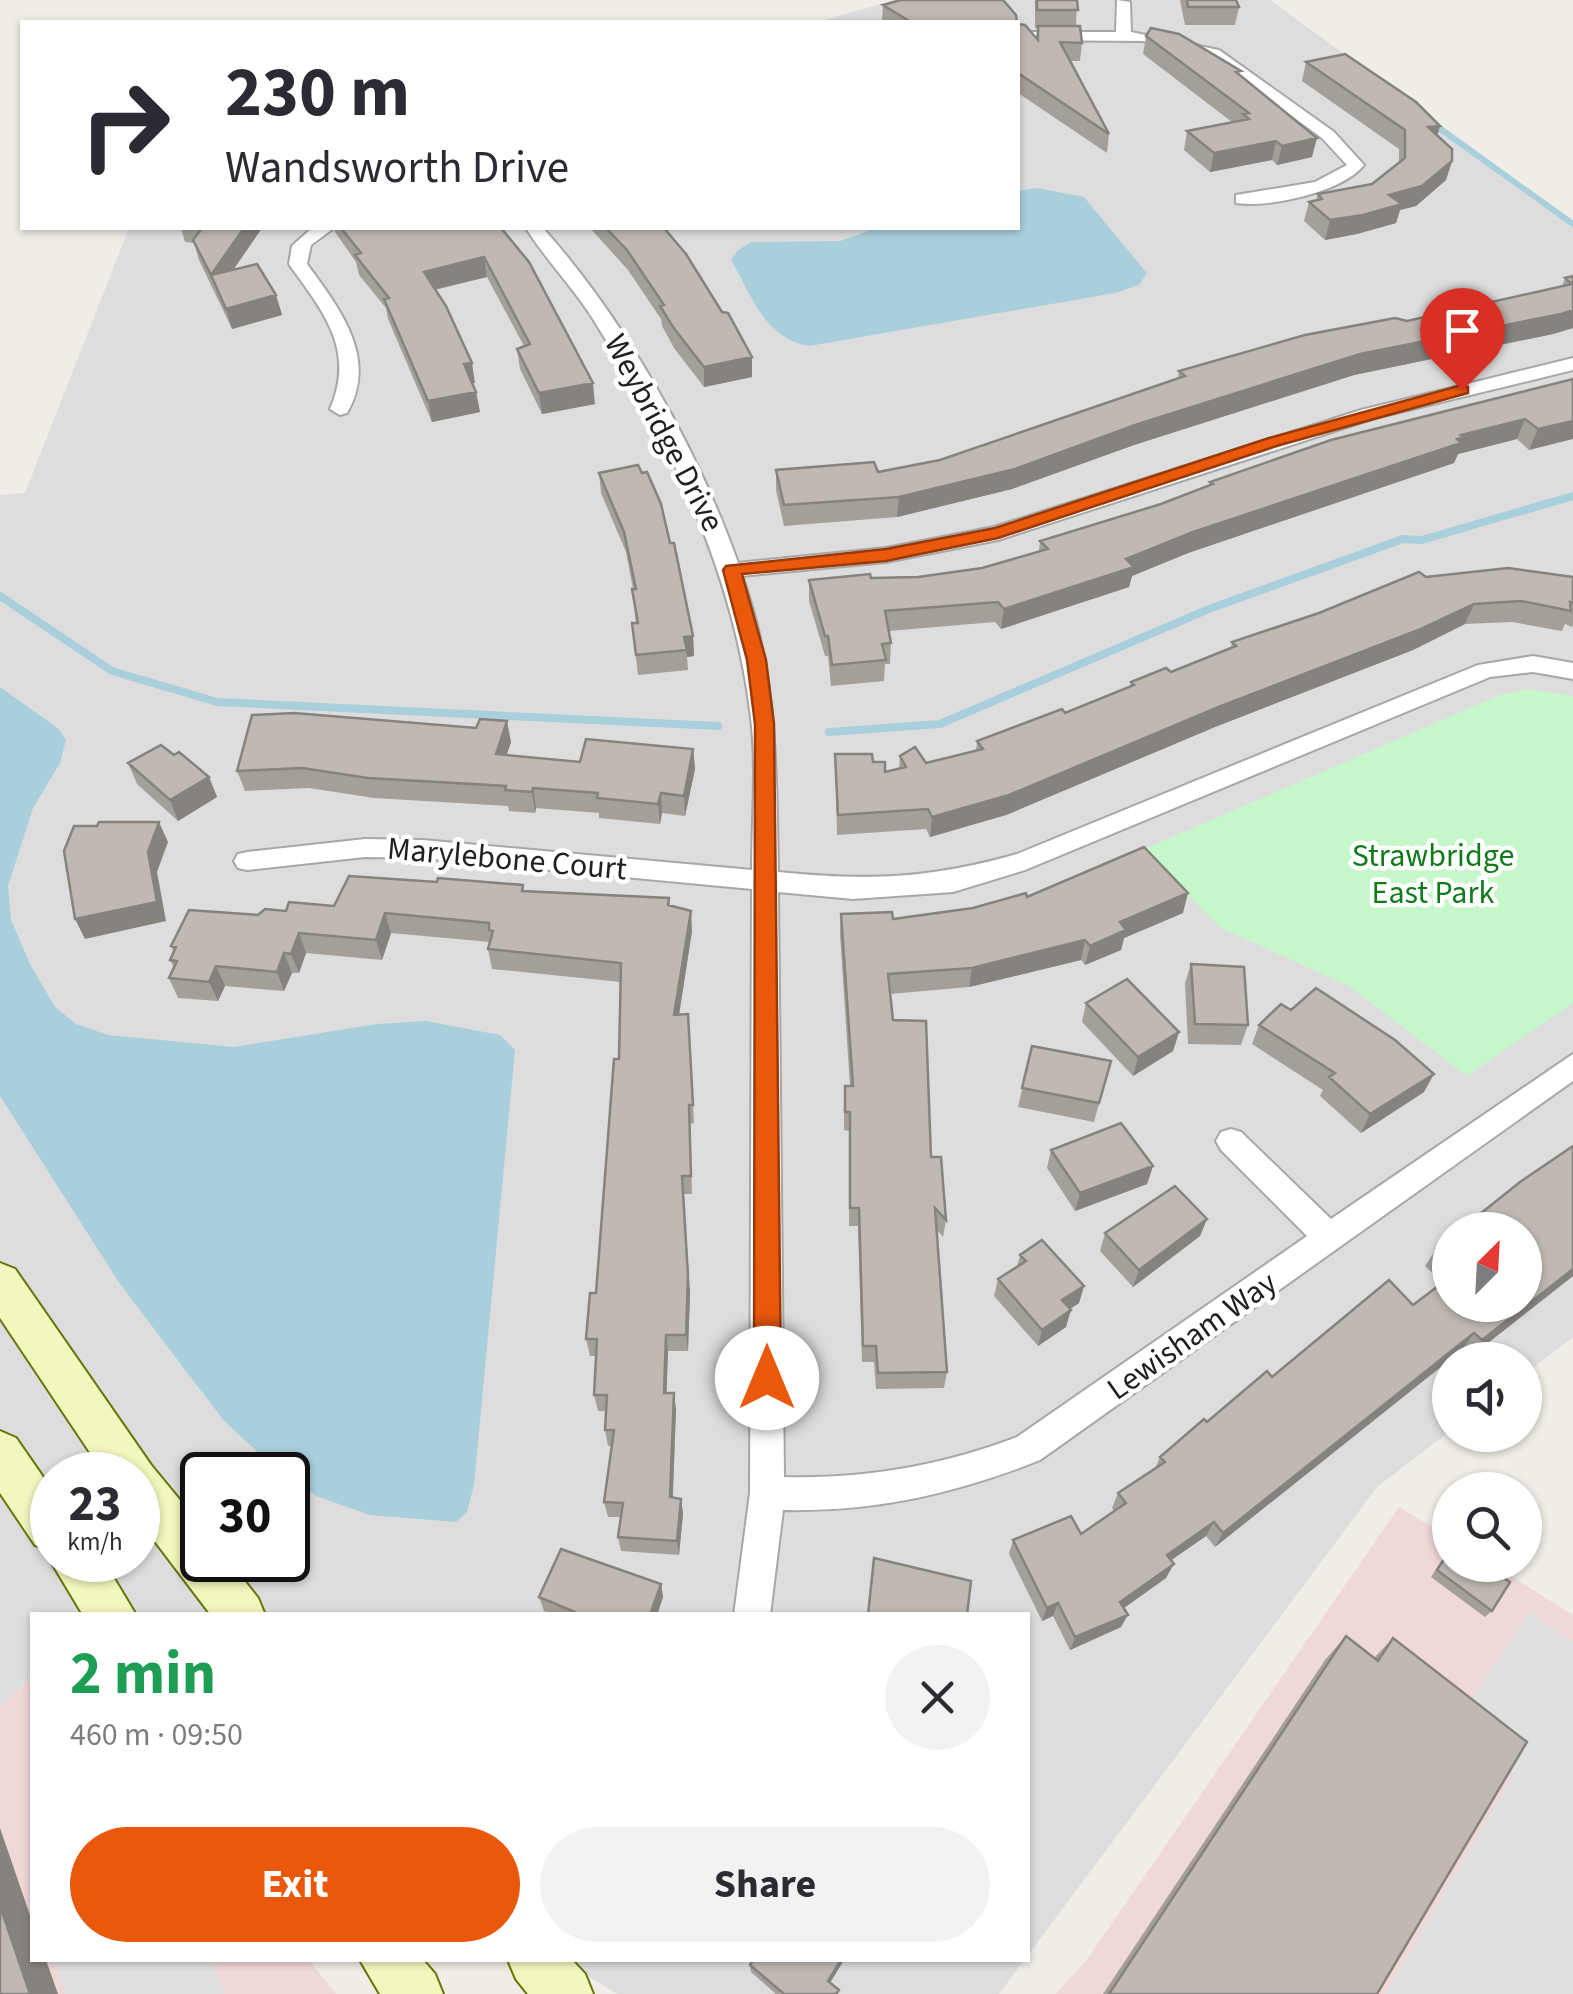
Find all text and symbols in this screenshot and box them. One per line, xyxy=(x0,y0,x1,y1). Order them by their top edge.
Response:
text: 230 m xyxy=(225,43,410,143)
icon: right xyxy=(60,60,190,190)
text: Wandsworth Drive xyxy=(225,136,569,200)
pin xyxy=(1420,288,1505,391)
icon: arrive xyxy=(1435,303,1490,358)
street label: Weybridge Drive xyxy=(593,326,735,540)
street label: Marylebone Court xyxy=(385,826,629,892)
park label: Strawbridge East Park xyxy=(1352,833,1514,916)
north arrow xyxy=(1432,1212,1542,1322)
map controls xyxy=(1432,1212,1542,1582)
street label: Lewisham Way xyxy=(1098,1260,1286,1412)
position arrow xyxy=(715,1326,819,1430)
button: sound xyxy=(1432,1342,1542,1452)
speed limit sign: 30 xyxy=(180,1452,310,1582)
text: 23 xyxy=(69,1469,121,1540)
button: search xyxy=(1432,1472,1542,1582)
text: km/h xyxy=(67,1524,123,1560)
text: 2 min xyxy=(70,1632,216,1717)
button: close xyxy=(885,1645,990,1750)
text: 460 m · 09:50 xyxy=(70,1712,243,1758)
button: Exit xyxy=(70,1827,520,1942)
button: Share xyxy=(540,1827,990,1942)

